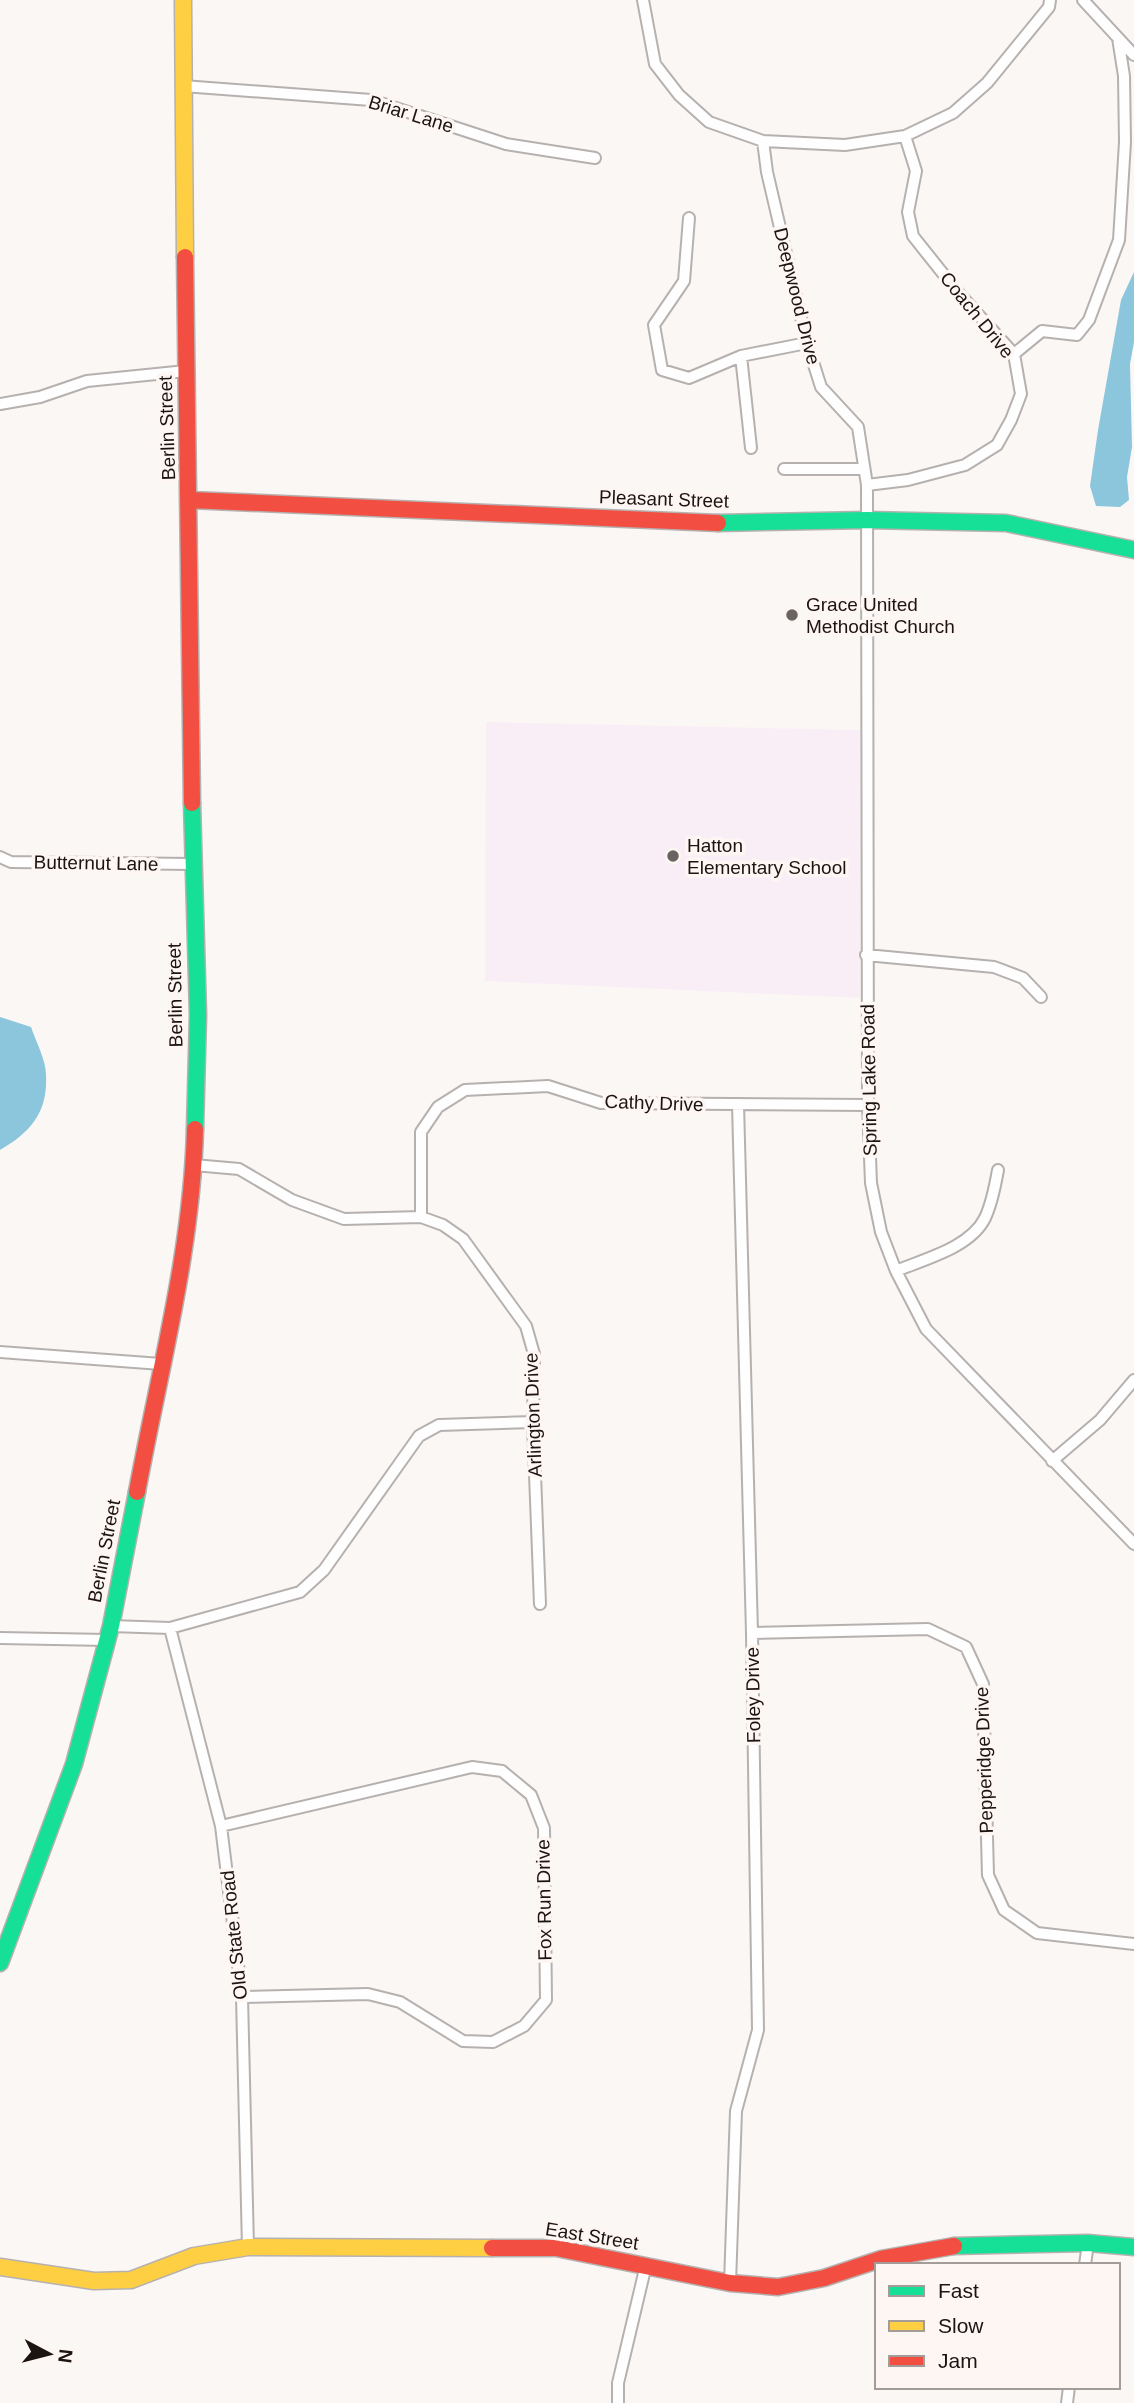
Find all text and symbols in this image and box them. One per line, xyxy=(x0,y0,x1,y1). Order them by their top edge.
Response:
street label: Briar Lane xyxy=(366,91,456,137)
street label: Deepwood Drive xyxy=(770,225,824,367)
street label: Coach Drive xyxy=(936,268,1018,362)
street label: Berlin Street xyxy=(155,375,179,481)
street label: Pleasant Street xyxy=(599,486,730,512)
place label: Grace United Methodist Church xyxy=(806,594,955,637)
marker: Grace United Methodist Church xyxy=(784,607,800,623)
place label: Hatton Elementary School xyxy=(687,835,846,878)
marker: Hatton Elementary School xyxy=(665,848,681,864)
street label: Butternut Lane xyxy=(33,851,159,875)
street label: Berlin Street xyxy=(164,942,186,1047)
street label: Spring Lake Road xyxy=(857,1004,881,1156)
street label: Cathy Drive xyxy=(604,1091,704,1115)
street label: Arlington Drive xyxy=(520,1352,546,1478)
street label: Berlin Street xyxy=(84,1497,124,1604)
street label: Foley Drive xyxy=(742,1647,764,1743)
street label: Pepperidge Drive xyxy=(971,1686,997,1834)
street label: Fox Run Drive xyxy=(532,1839,556,1961)
street label: Old State Road xyxy=(217,1869,251,2001)
street label: East Street xyxy=(544,2218,641,2254)
legend xyxy=(875,2263,1120,2389)
text: Fast xyxy=(938,2279,979,2302)
text: Slow xyxy=(938,2314,984,2337)
north arrow xyxy=(14,2319,84,2389)
text: N xyxy=(54,2348,77,2364)
text: Jam xyxy=(938,2349,978,2372)

